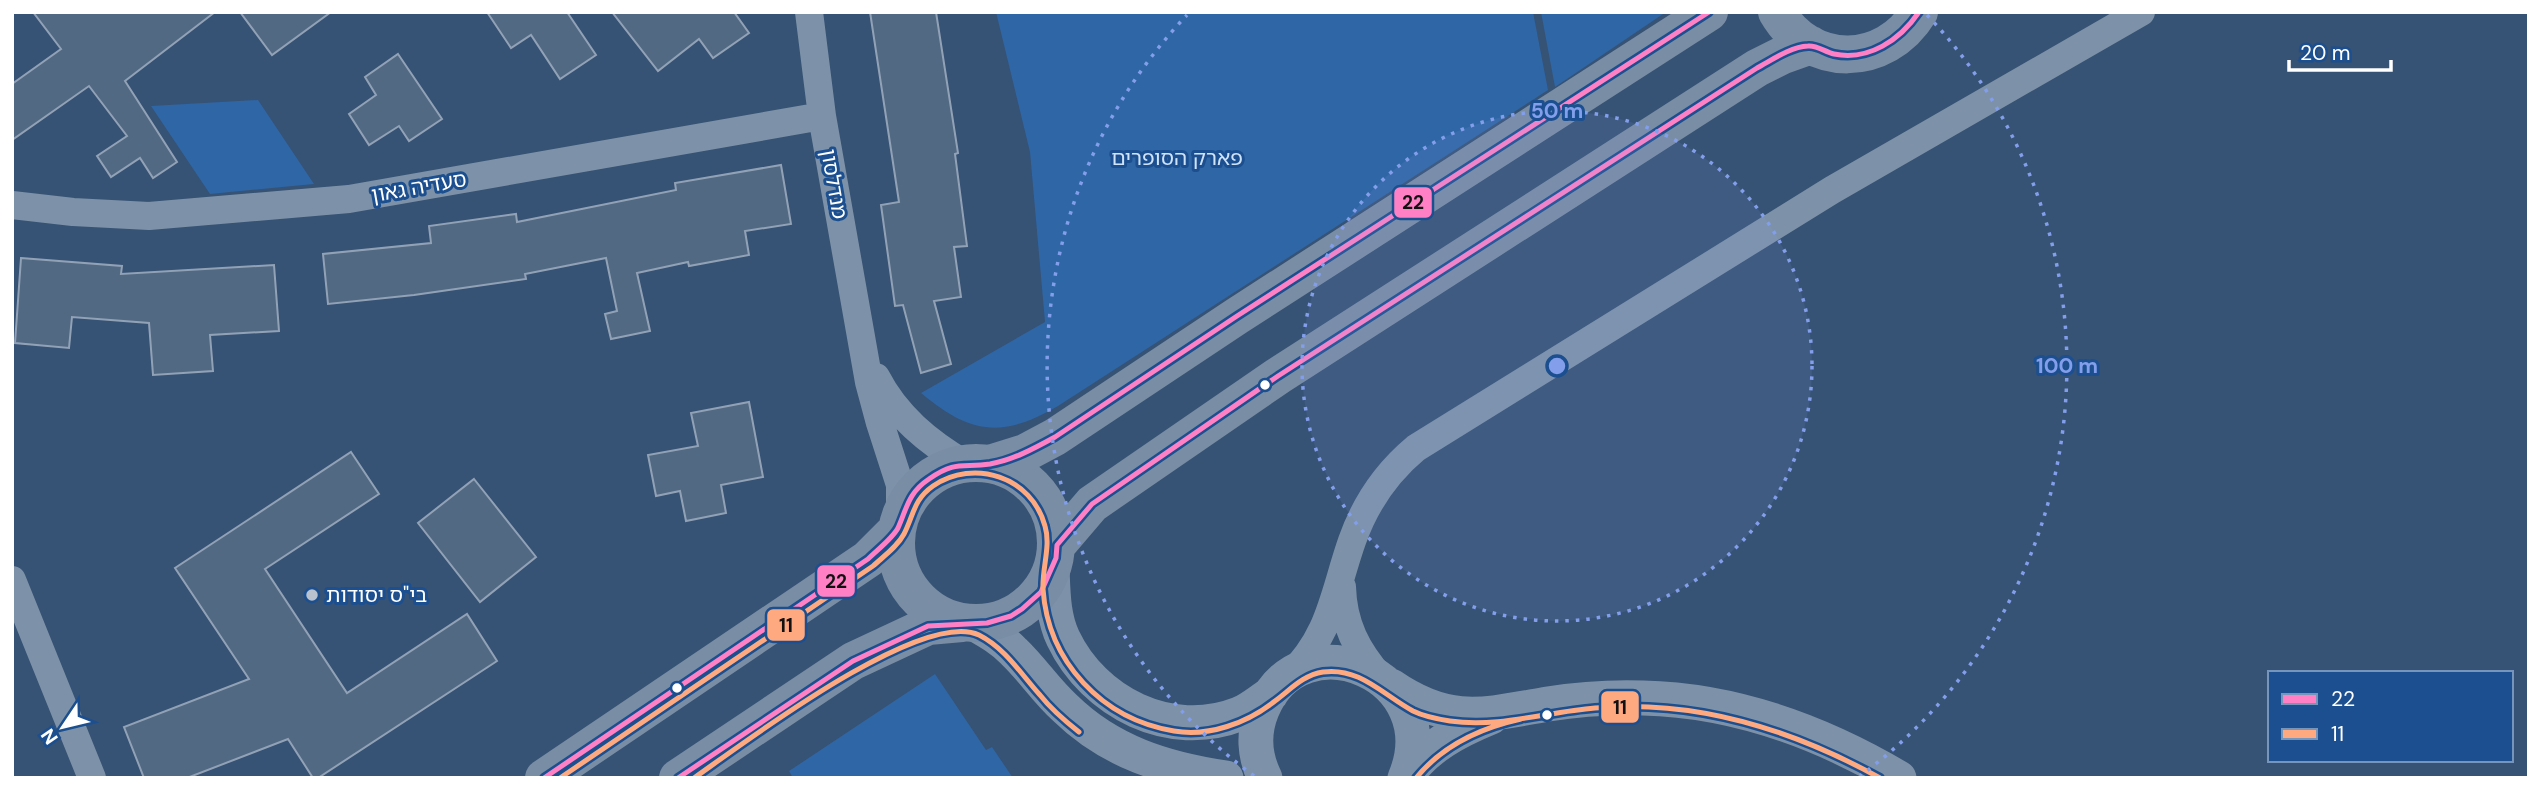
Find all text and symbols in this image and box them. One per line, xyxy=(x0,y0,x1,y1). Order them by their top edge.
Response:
scale bar xyxy=(2289,28,2390,72)
text: 20 m xyxy=(2300,39,2351,67)
text: 50 m xyxy=(1531,97,1583,125)
park label: פארק הסופרים xyxy=(1111,144,1243,172)
street label: מנדלסון xyxy=(814,147,854,221)
street label: סעדיה גאון xyxy=(369,165,469,209)
line badge: 22 xyxy=(1393,186,1433,219)
text: 22 xyxy=(1402,190,1424,215)
text: 100 m xyxy=(2036,352,2098,380)
centre of rings xyxy=(1545,354,1569,378)
unlabelled marker xyxy=(1258,378,1272,392)
line badge: 22 xyxy=(816,564,856,598)
text: 22 xyxy=(825,569,847,594)
place label: בי"ס יסודות xyxy=(326,581,427,609)
marker: בי"ס יסודות xyxy=(304,587,320,603)
line badge: 11 xyxy=(766,608,806,642)
text: 11 xyxy=(779,613,793,638)
legend xyxy=(2268,671,2513,762)
unlabelled marker xyxy=(670,681,684,695)
text: 22 xyxy=(2331,685,2355,713)
line badge: 11 xyxy=(1600,690,1640,724)
north arrow xyxy=(28,692,98,762)
text: 11 xyxy=(1613,695,1627,720)
unlabelled marker xyxy=(1540,708,1554,722)
text: 11 xyxy=(2331,720,2344,748)
text: N xyxy=(35,724,64,749)

